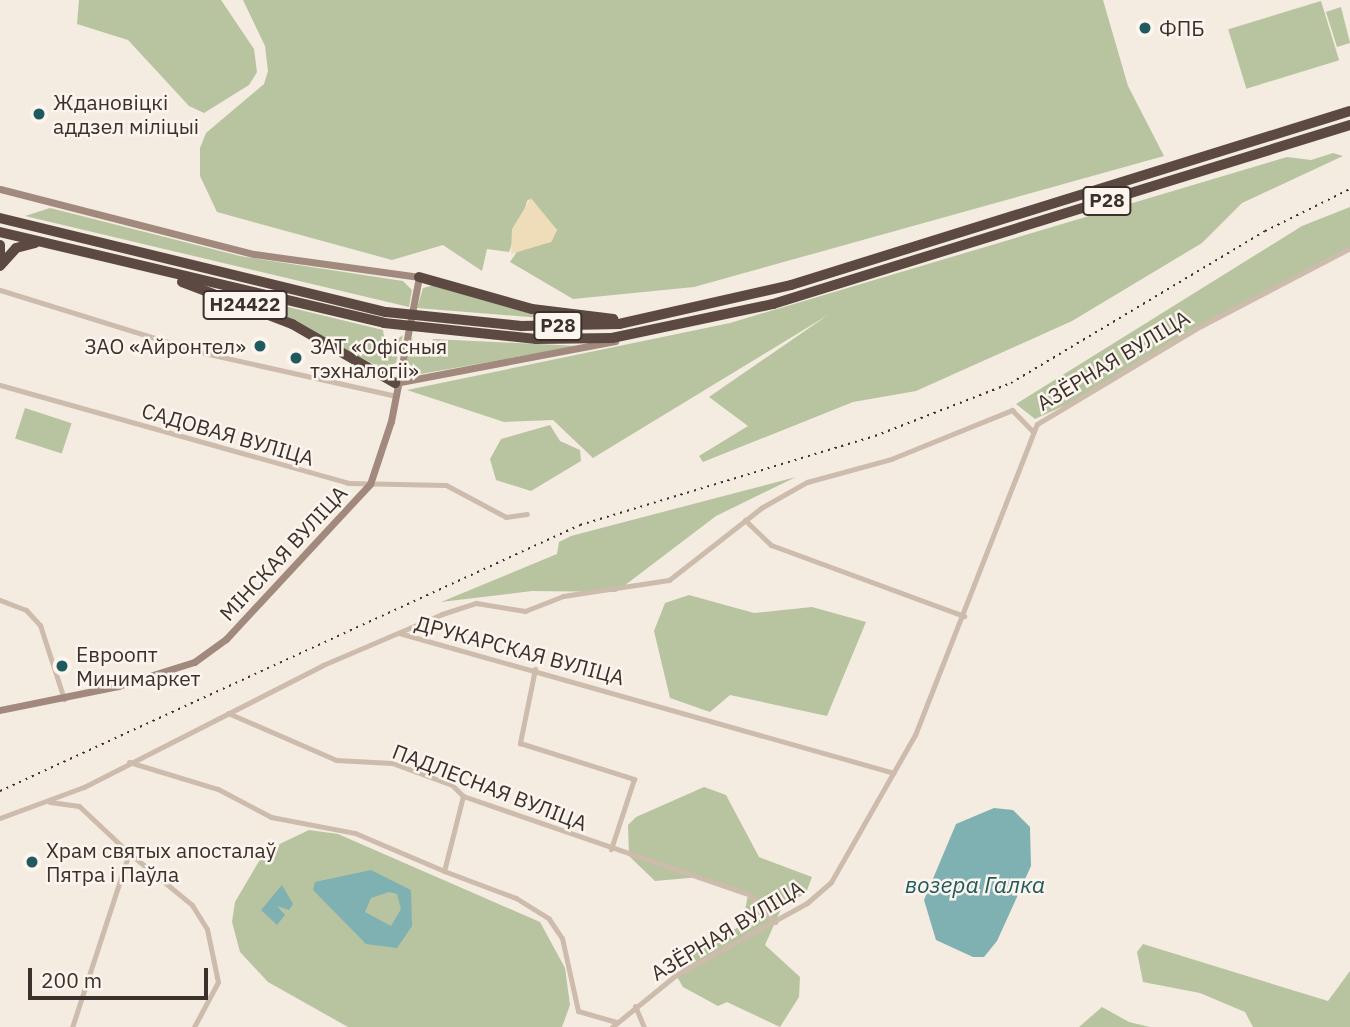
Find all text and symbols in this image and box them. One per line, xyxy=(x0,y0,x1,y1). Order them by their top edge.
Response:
place label: ФПБ xyxy=(1159,15,1205,41)
marker: ФПБ xyxy=(1137,20,1153,36)
place label: Ждановіцкі аддзел міліцыі xyxy=(53,89,199,139)
marker: Ждановіцкі аддзел міліцыі xyxy=(31,106,47,122)
road number: Р28 xyxy=(1081,186,1133,216)
road number: Н24422 xyxy=(201,290,289,320)
street label: АЗЁРНАЯ ВУЛІЦА xyxy=(1032,304,1194,416)
road number: Р28 xyxy=(532,310,584,342)
place label: ЗАО «Айронтел» xyxy=(84,333,246,359)
place label: ЗАТ «Офісныя тэхналогіі» xyxy=(310,333,447,383)
marker: ЗАО «Айронтел» xyxy=(252,338,268,354)
marker: ЗАТ «Офісныя тэхналогіі» xyxy=(288,350,304,366)
street label: САДОВАЯ ВУЛІЦА xyxy=(139,397,317,471)
street label: МІНСКАЯ ВУЛІЦА xyxy=(214,480,352,626)
street label: ДРУКАРСКАЯ ВУЛІЦА xyxy=(413,610,627,690)
place label: Евроопт Минимаркет xyxy=(76,641,200,691)
marker: Евроопт Минимаркет xyxy=(54,658,70,674)
street label: ПАДЛЕСНАЯ ВУЛІЦА xyxy=(389,738,591,836)
place label: Храм святых апосталаў Пятра і Паўла xyxy=(46,837,276,887)
marker: Храм святых апосталаў Пятра і Паўла xyxy=(24,854,40,870)
water label: возера Галка xyxy=(905,870,1045,898)
street label: АЗЁРНАЯ ВУЛІЦА xyxy=(646,874,808,986)
scale bar xyxy=(32,954,212,998)
text: 200 m xyxy=(41,966,102,994)

